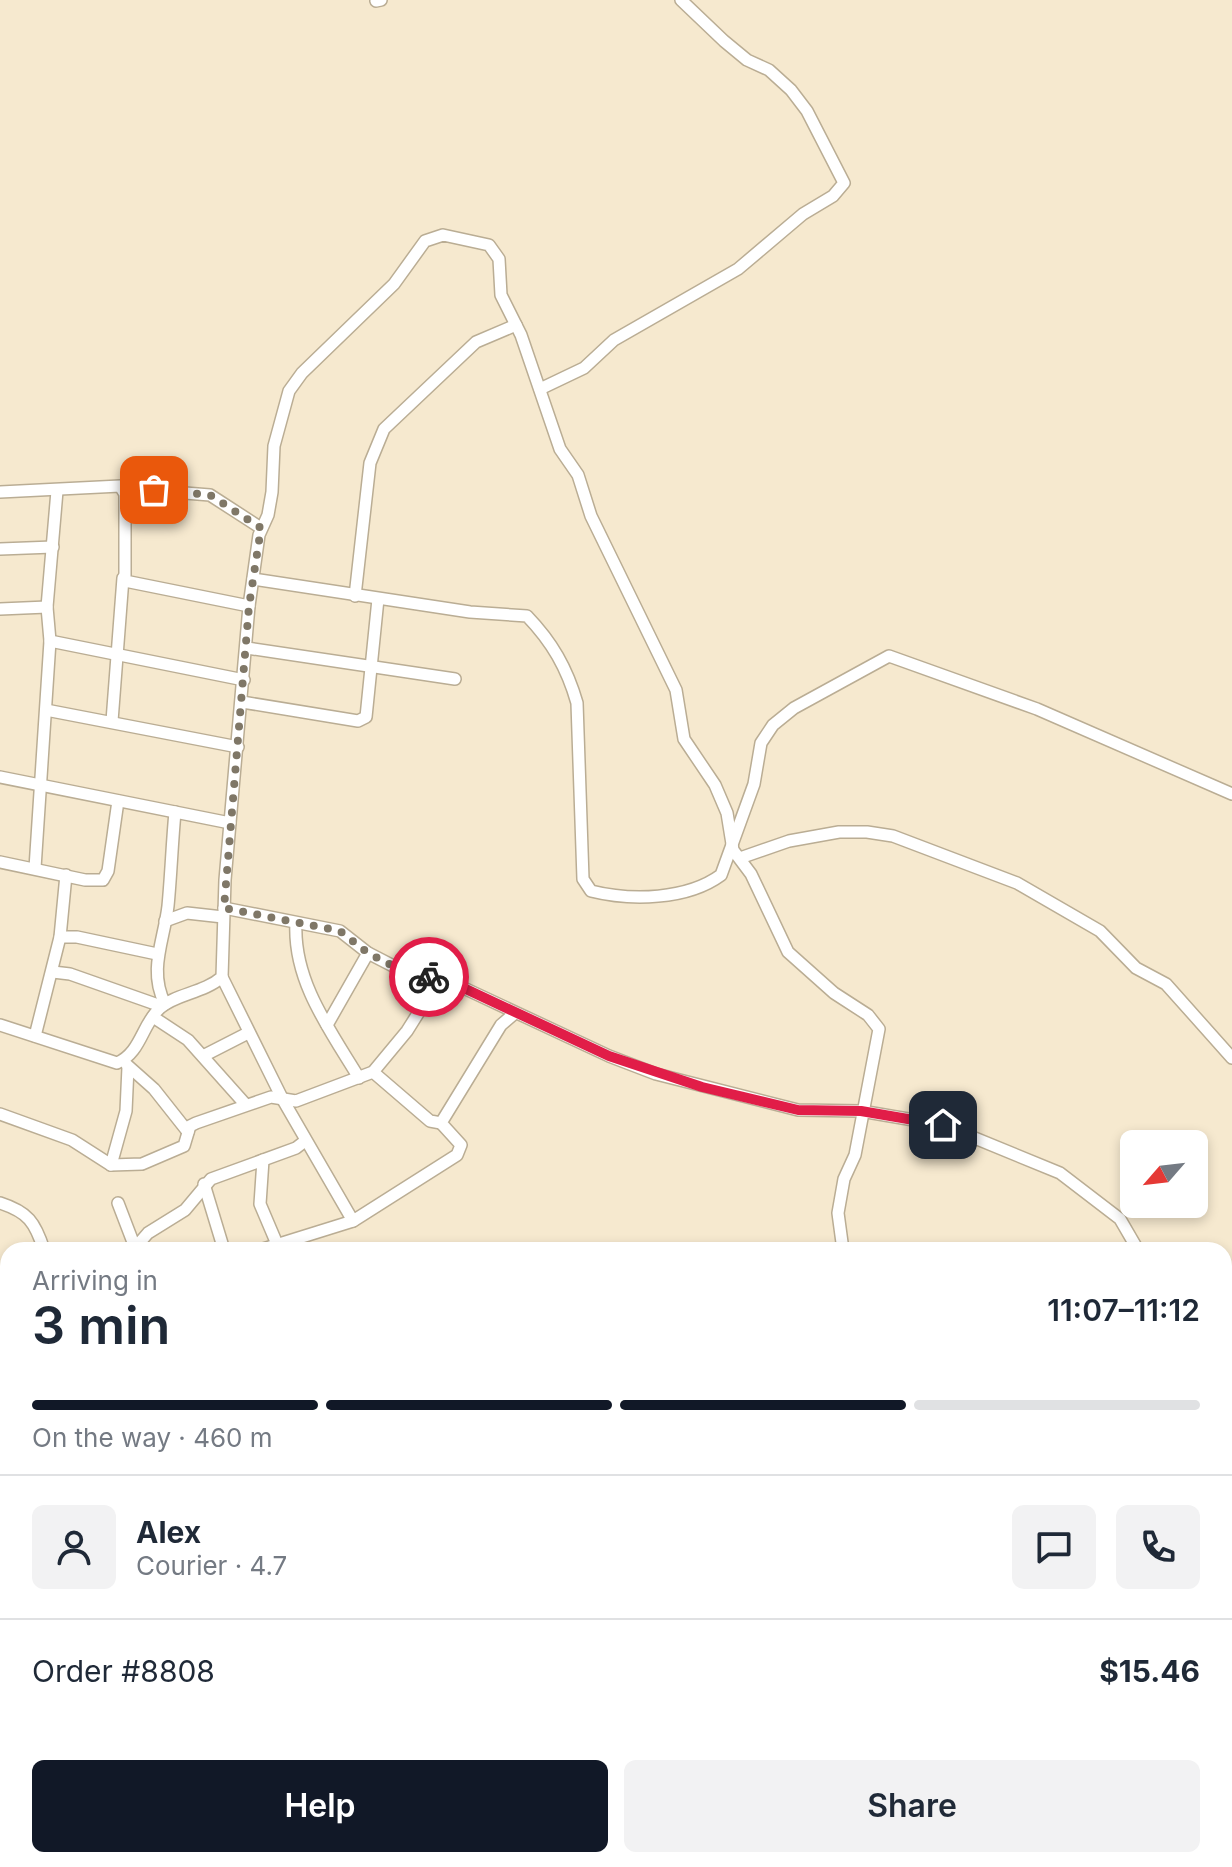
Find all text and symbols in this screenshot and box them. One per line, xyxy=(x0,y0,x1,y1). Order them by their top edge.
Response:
pin xyxy=(120,456,188,524)
icon: bag xyxy=(132,468,176,512)
courier xyxy=(389,937,469,1017)
icon: bike xyxy=(407,955,451,999)
pin xyxy=(909,1091,977,1159)
icon: home xyxy=(921,1103,965,1147)
north arrow xyxy=(1120,1130,1208,1218)
map controls xyxy=(1120,1130,1208,1218)
text: Arriving in xyxy=(32,1265,158,1296)
text: 11:07–11:12 xyxy=(1047,1292,1200,1328)
text: 3 min xyxy=(32,1294,170,1357)
text: On the way · 460 m xyxy=(32,1422,273,1453)
button: person xyxy=(32,1505,116,1589)
button: chat xyxy=(1012,1505,1096,1589)
button: phone xyxy=(1116,1505,1200,1589)
text: Alex xyxy=(136,1514,201,1550)
text: Courier · 4.7 xyxy=(136,1550,287,1581)
text: Order #8808 xyxy=(32,1653,215,1689)
text: $15.46 xyxy=(1099,1653,1200,1689)
button: Help xyxy=(32,1760,608,1852)
button: Share xyxy=(624,1760,1200,1852)

